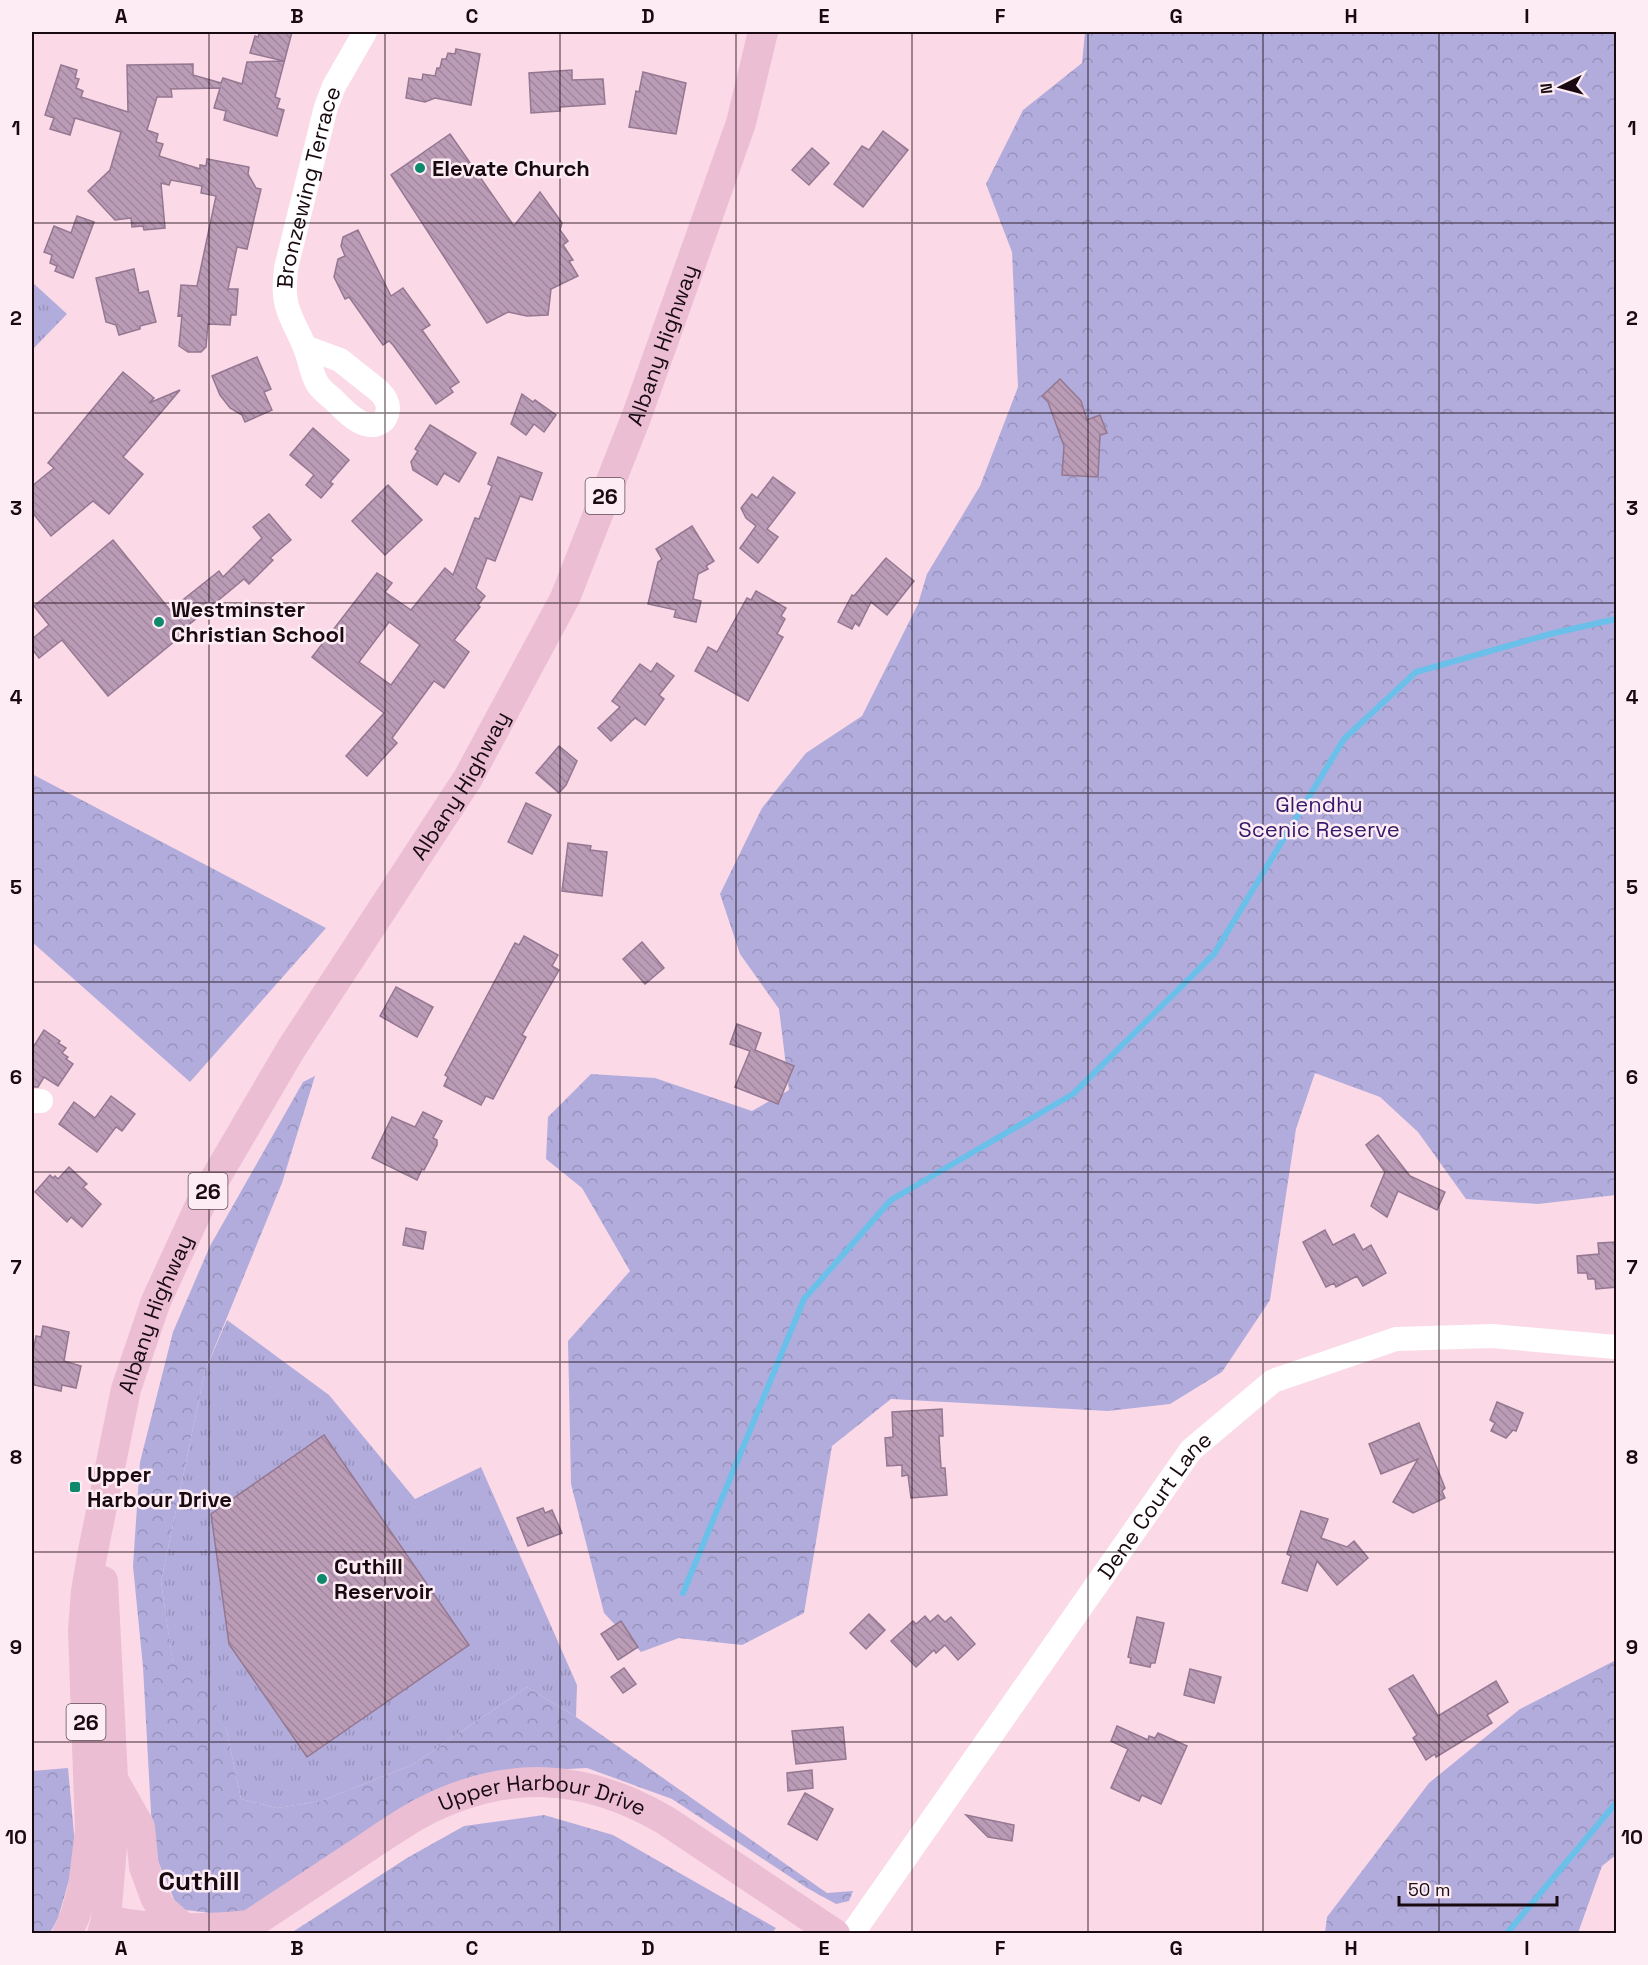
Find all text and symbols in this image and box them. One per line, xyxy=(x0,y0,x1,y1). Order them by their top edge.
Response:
text: A xyxy=(115,3,128,29)
text: B xyxy=(290,3,304,29)
text: C xyxy=(466,3,479,29)
text: D xyxy=(641,3,655,29)
text: E xyxy=(818,3,830,29)
text: F xyxy=(995,3,1006,29)
text: G xyxy=(1169,3,1183,29)
text: H xyxy=(1344,3,1358,29)
text: I xyxy=(1524,3,1530,29)
north arrow xyxy=(1531,57,1591,117)
street label: Bronzewing Terrace xyxy=(270,82,347,289)
text: N xyxy=(1536,82,1558,95)
text: 1 xyxy=(11,115,21,141)
text: 1 xyxy=(1627,115,1637,141)
place label: Elevate Church xyxy=(432,154,590,182)
marker: Elevate Church xyxy=(413,161,427,175)
street label: Albany Highway xyxy=(620,260,704,429)
text: 2 xyxy=(10,305,22,331)
text: 2 xyxy=(1626,305,1638,331)
road number: 26 xyxy=(586,478,624,514)
text: 3 xyxy=(10,495,22,521)
text: 3 xyxy=(1626,495,1638,521)
place label: Westminster Christian School xyxy=(171,595,345,648)
marker: Westminster Christian School xyxy=(152,615,166,629)
text: 4 xyxy=(10,684,23,710)
text: 4 xyxy=(1626,684,1639,710)
street label: Albany Highway xyxy=(404,706,516,865)
park label: Glendhu Scenic Reserve xyxy=(1238,790,1400,843)
text: 5 xyxy=(10,874,22,900)
text: 5 xyxy=(1626,874,1638,900)
text: 6 xyxy=(10,1064,22,1090)
text: 6 xyxy=(1626,1064,1638,1090)
road number: 26 xyxy=(188,1173,228,1209)
street label: Albany Highway xyxy=(111,1230,199,1397)
text: 7 xyxy=(10,1254,22,1280)
text: 7 xyxy=(1626,1254,1638,1280)
street label: Dene Court Lane xyxy=(1091,1425,1217,1584)
text: 8 xyxy=(10,1444,22,1470)
text: 8 xyxy=(1626,1444,1638,1470)
place label: Upper Harbour Drive xyxy=(87,1460,232,1513)
marker: Upper Harbour Drive xyxy=(68,1480,82,1494)
place label: Cuthill Reservoir xyxy=(334,1552,434,1605)
marker: Cuthill Reservoir xyxy=(315,1572,329,1586)
text: 9 xyxy=(10,1634,22,1660)
text: 9 xyxy=(1626,1634,1638,1660)
road number: 26 xyxy=(66,1704,106,1740)
text: Upper Harbour Drive xyxy=(434,1768,651,1822)
street label: Upper Harbour Drive xyxy=(435,1797,649,1827)
text: 10 xyxy=(5,1824,27,1850)
text: 10 xyxy=(1621,1824,1643,1850)
district label: Cuthill xyxy=(158,1864,240,1898)
scale bar xyxy=(1399,1869,1556,1907)
text: 50 m xyxy=(1408,1878,1450,1901)
text: A xyxy=(115,1935,128,1961)
text: B xyxy=(290,1935,304,1961)
text: C xyxy=(466,1935,479,1961)
text: D xyxy=(641,1935,655,1961)
text: E xyxy=(818,1935,830,1961)
text: F xyxy=(995,1935,1006,1961)
text: G xyxy=(1169,1935,1183,1961)
text: H xyxy=(1344,1935,1358,1961)
text: I xyxy=(1524,1935,1530,1961)

